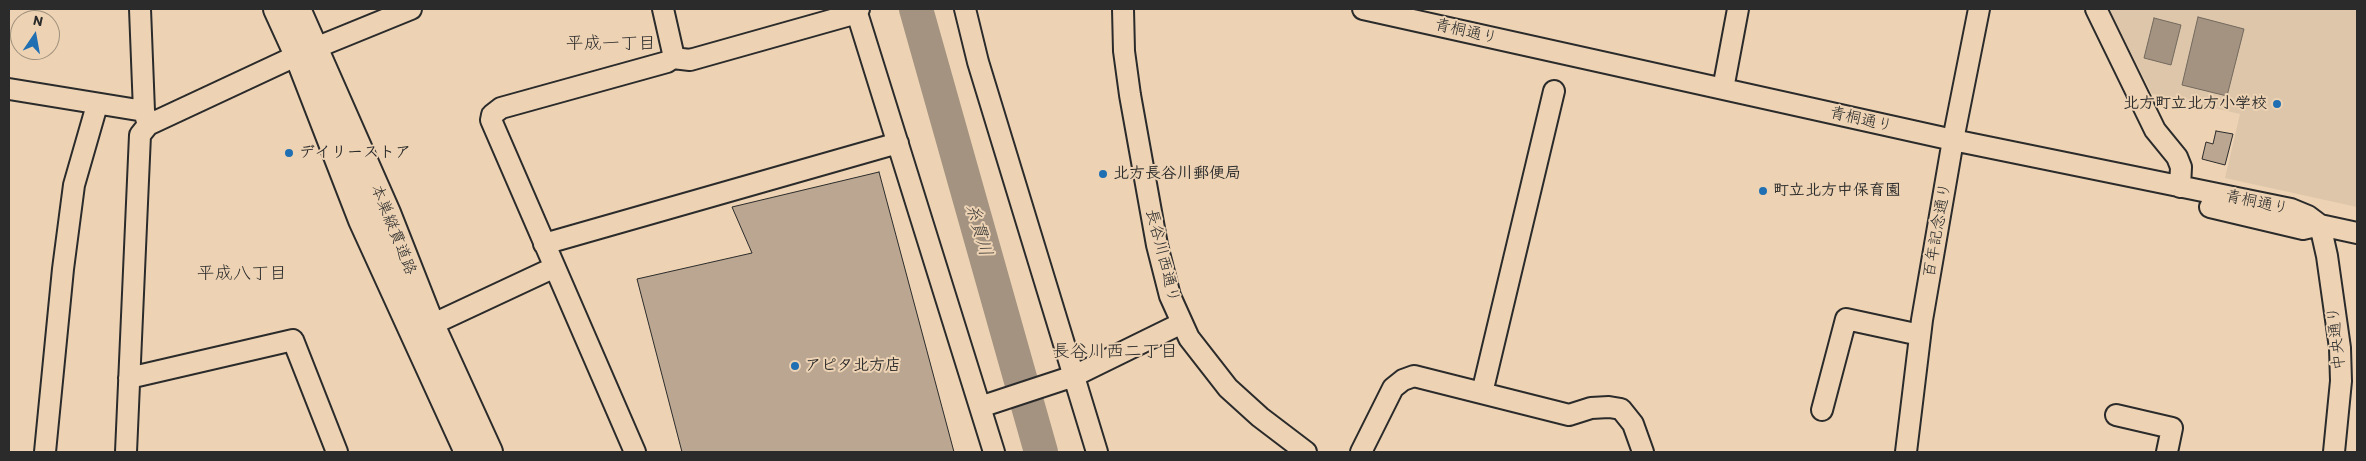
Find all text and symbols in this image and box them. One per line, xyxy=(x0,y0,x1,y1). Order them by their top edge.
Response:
north arrow xyxy=(10,10,60,60)
text: N xyxy=(32,12,44,30)
street label: 青桐通り xyxy=(1433,15,1499,49)
district label: 平成一丁目 xyxy=(566,33,656,55)
place label: 北方町立北方小学校 xyxy=(2123,94,2267,114)
marker: 北方町立北方小学校 xyxy=(2271,98,2283,110)
street label: 青桐通り xyxy=(1828,103,1894,137)
place label: デイリーストア xyxy=(299,143,411,163)
marker: デイリーストア xyxy=(283,147,295,159)
place label: 北方長谷川郵便局 xyxy=(1113,164,1241,184)
marker: 北方長谷川郵便局 xyxy=(1097,168,1109,180)
place label: 町立北方中保育園 xyxy=(1773,181,1901,201)
street label: 百年記念通り xyxy=(1920,181,1956,279)
street label: 本巣縦貫道路 xyxy=(366,182,420,278)
marker: 町立北方中保育園 xyxy=(1757,185,1769,197)
street label: 青桐通り xyxy=(2224,187,2290,219)
water label: 糸貫川 xyxy=(960,201,996,259)
street label: 長谷川西通り xyxy=(1141,207,1183,305)
district label: 平成八丁目 xyxy=(197,263,287,285)
street label: 中央通り xyxy=(2324,305,2350,371)
district label: 長谷川西二丁目 xyxy=(1052,341,1178,363)
place label: アピタ北方店 xyxy=(805,356,901,376)
marker: アピタ北方店 xyxy=(789,360,801,372)

